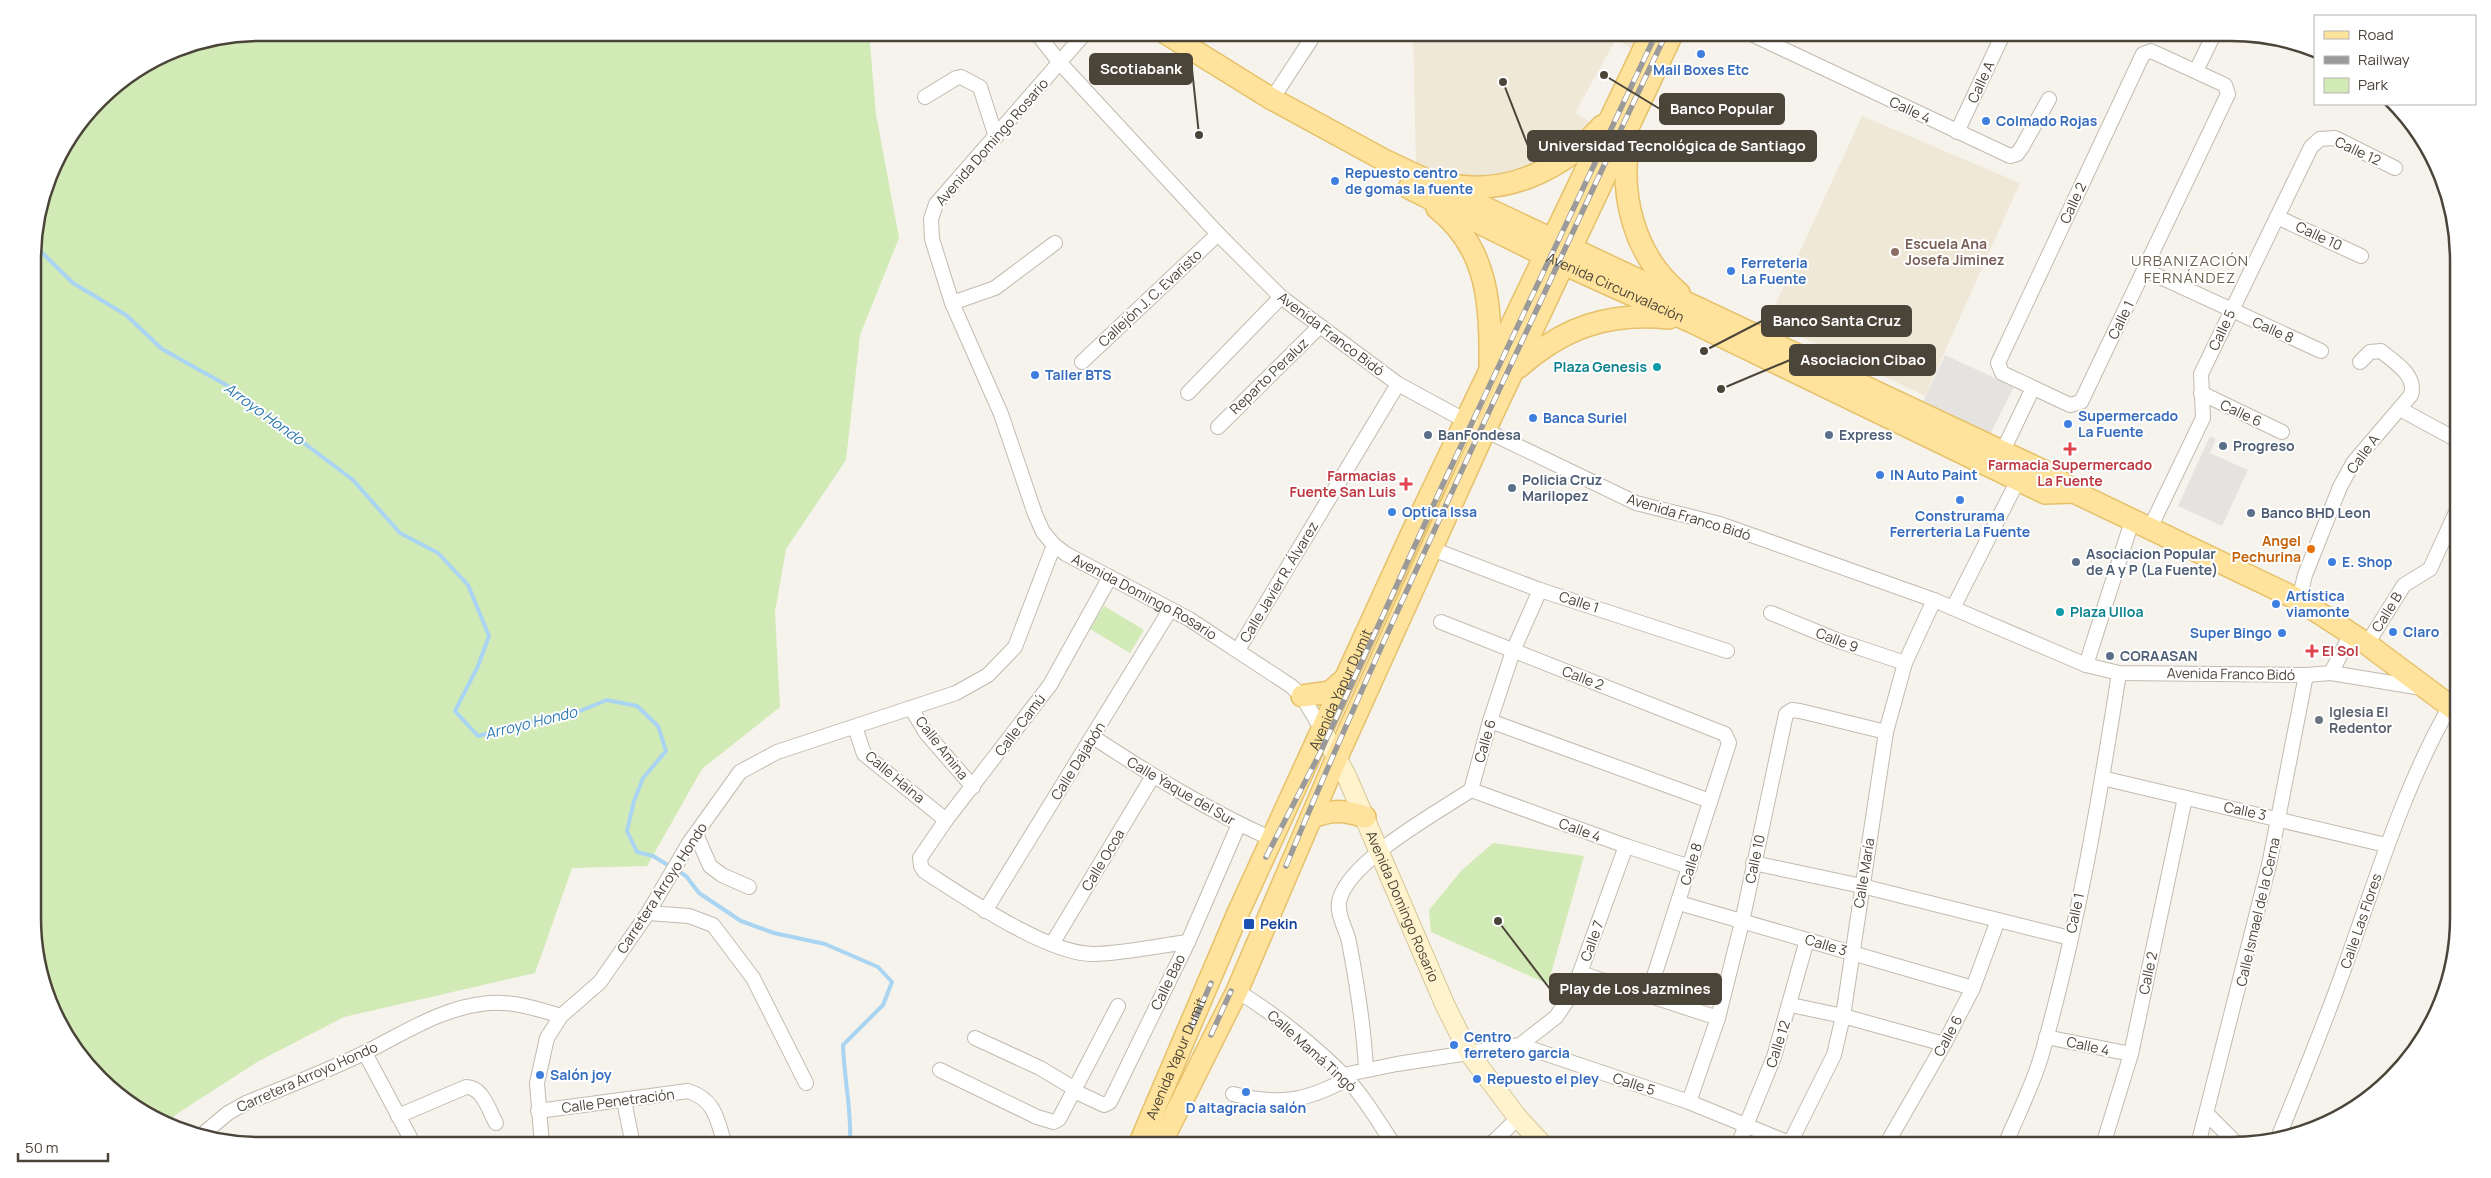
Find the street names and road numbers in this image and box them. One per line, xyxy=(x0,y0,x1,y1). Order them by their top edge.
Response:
street label: Calle A xyxy=(1963,58,1999,106)
street label: Avenida Domingo Rosario xyxy=(931,74,1052,209)
street label: Calle 4 xyxy=(1886,92,1934,127)
street label: Calle 12 xyxy=(2332,132,2384,169)
street label: Calle 2 xyxy=(2055,179,2090,226)
street label: Calle 10 xyxy=(2293,217,2346,255)
street label: Callejón J. C. Evaristo xyxy=(1094,245,1205,351)
street label: Avenida Circunvalación xyxy=(1544,247,1687,326)
street label: Avenida Franco Bidó xyxy=(1274,287,1388,380)
street label: Calle 1 xyxy=(2103,297,2138,342)
street label: Calle 5 xyxy=(2204,306,2239,353)
street label: Calle 8 xyxy=(2249,312,2297,347)
street label: Reparto Peraluz xyxy=(1225,333,1312,418)
street label: Calle 6 xyxy=(2217,395,2265,430)
street label: Calle A xyxy=(2342,430,2383,477)
street label: Avenida Franco Bidó xyxy=(1625,489,1753,544)
street label: Calle Javier R. Álvarez xyxy=(1235,518,1322,646)
street label: Avenida Domingo Rosario xyxy=(1069,549,1221,644)
street label: Calle 1 xyxy=(1557,586,1601,617)
street label: Calle B xyxy=(2367,588,2406,635)
street label: Calle 9 xyxy=(1813,623,1861,656)
street label: Avenida Yapur Dumit xyxy=(1304,625,1376,753)
street label: Calle 2 xyxy=(1560,661,1607,694)
street label: Avenida Franco Bidó xyxy=(2167,663,2295,684)
street label: Calle Camú xyxy=(990,690,1049,760)
street label: Calle Amina xyxy=(912,712,973,783)
street label: Calle 6 xyxy=(1469,717,1500,765)
street label: Calle Dajabón xyxy=(1046,718,1109,803)
street label: Calle Haina xyxy=(862,746,929,807)
street label: Calle Yaque del Sur xyxy=(1124,752,1239,829)
street label: Calle 3 xyxy=(2222,797,2268,824)
street label: Calle 4 xyxy=(1556,813,1604,846)
street label: Carretera Arroyo Hondo xyxy=(612,819,711,957)
street label: Calle Ocoa xyxy=(1077,825,1128,894)
street label: Avenida Domingo Rosario xyxy=(1362,827,1444,985)
street label: Calle 10 xyxy=(1740,833,1769,885)
street label: Calle María xyxy=(1849,836,1878,909)
street label: Calle Ismael de la Cerna xyxy=(2231,836,2284,988)
street label: Calle 8 xyxy=(1675,840,1706,887)
street label: Calle Las Flores xyxy=(2335,871,2386,971)
street label: Calle 1 xyxy=(2061,891,2088,935)
street label: Calle 7 xyxy=(1575,918,1608,964)
street label: Calle 3 xyxy=(1803,929,1850,960)
street label: Calle 2 xyxy=(2134,950,2161,996)
street label: Calle Bao xyxy=(1146,951,1189,1013)
street label: Avenida Yapur Dumit xyxy=(1141,994,1210,1122)
street label: Calle Mamá Tingó xyxy=(1264,1005,1361,1096)
street label: Calle 6 xyxy=(1929,1012,1966,1060)
street label: Calle 12 xyxy=(1761,1018,1794,1070)
street label: Calle 4 xyxy=(2065,1032,2111,1059)
street label: Carretera Arroyo Hondo xyxy=(233,1037,380,1116)
street label: Calle 5 xyxy=(1611,1068,1658,1099)
street label: Calle Penetración xyxy=(560,1084,676,1117)

